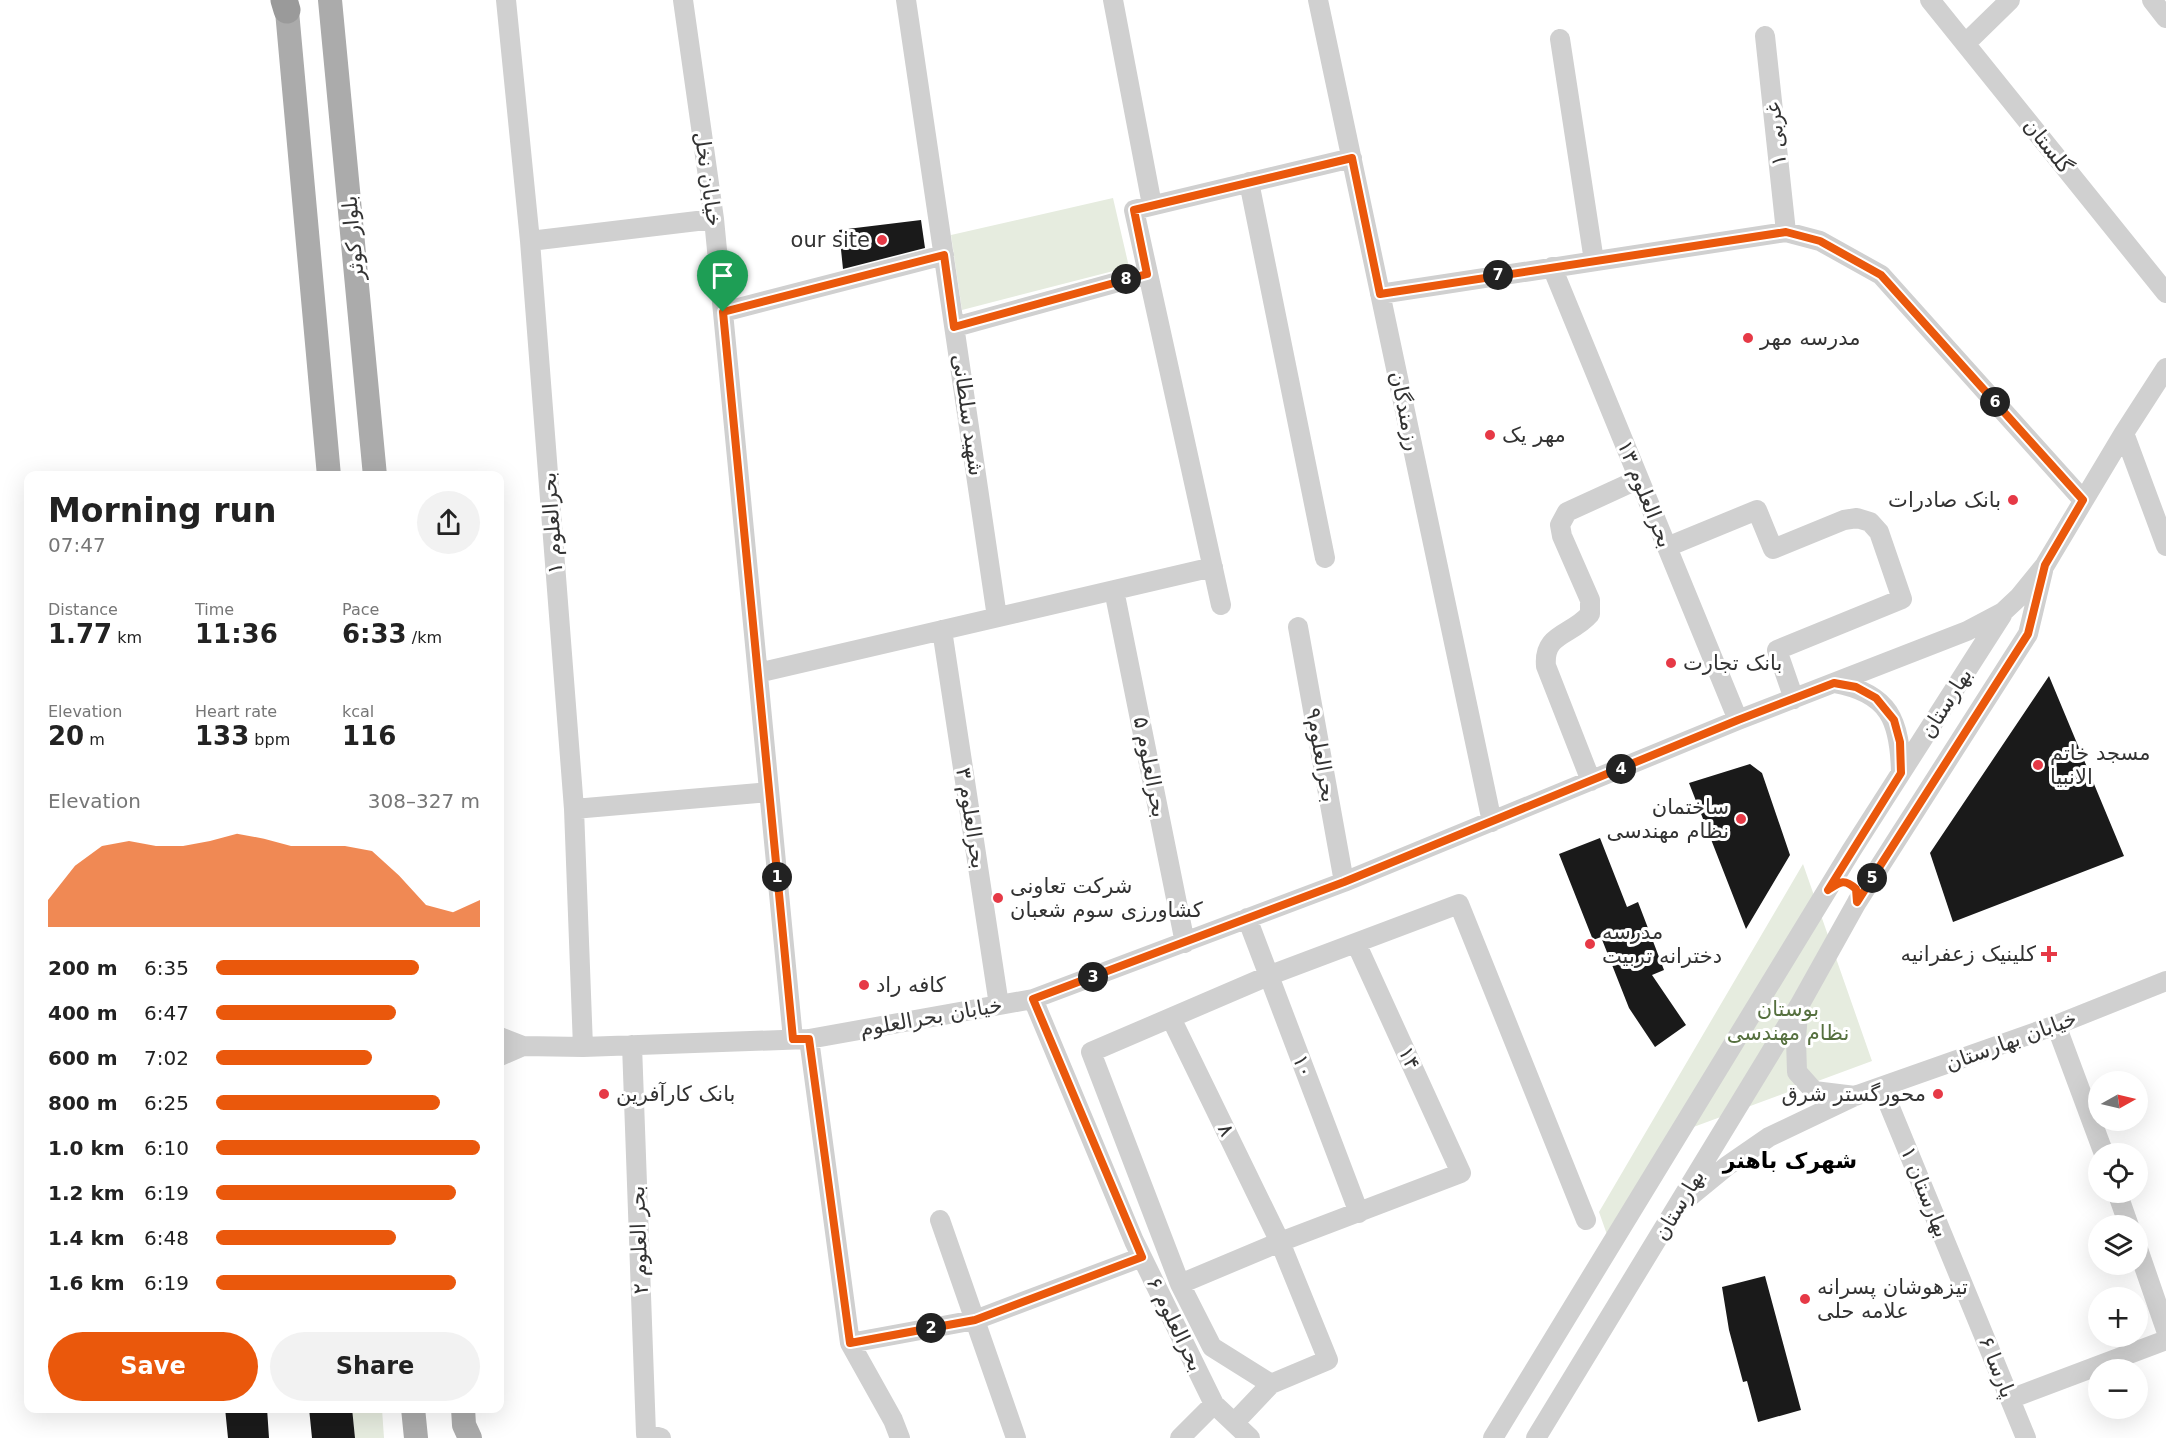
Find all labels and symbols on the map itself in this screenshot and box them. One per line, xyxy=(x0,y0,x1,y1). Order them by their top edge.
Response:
street label: غربی ۱ xyxy=(1761,101,1791,167)
street label: گلستان xyxy=(2019,114,2077,178)
street label: خیابان نخل xyxy=(689,130,727,228)
street label: بلوار کوثر xyxy=(337,195,369,282)
place label: our site xyxy=(791,228,870,252)
marker: our site xyxy=(875,233,889,247)
pin xyxy=(697,250,748,312)
pin: 7 xyxy=(1483,260,1513,290)
pin: 8 xyxy=(1111,264,1141,294)
place label: مدرسه مهر xyxy=(1759,326,1860,350)
marker: مدرسه مهر xyxy=(1741,331,1755,345)
street label: شهید سلطانی xyxy=(948,353,988,477)
street label: رزمندگان xyxy=(1385,369,1425,453)
pin: 6 xyxy=(1980,387,2010,417)
place label: مهر یک xyxy=(1502,423,1566,447)
marker: مهر یک xyxy=(1483,428,1497,442)
street label: بحرالعلوم ۱۳ xyxy=(1613,437,1677,551)
street label: بحرالعلوم ۱ xyxy=(536,471,568,575)
place label: بانک صادرات xyxy=(1888,488,2001,512)
marker: بانک صادرات xyxy=(2006,493,2020,507)
place label: بانک تجارت xyxy=(1683,651,1782,675)
marker: بانک تجارت xyxy=(1664,656,1678,670)
street label: بهارستان xyxy=(1915,664,1977,742)
street label: بحرالعلوم۹ xyxy=(1301,706,1341,804)
street label: بحرالعلوم ۵ xyxy=(1128,715,1172,819)
place label: مسجد خاتم الانبیا xyxy=(2050,741,2150,789)
pin: 4 xyxy=(1606,754,1636,784)
marker: مسجد خاتم الانبیا xyxy=(2031,758,2045,772)
street label: بحرالعلوم ۳ xyxy=(951,766,991,870)
place label: ساختمان نظام مهندسی xyxy=(1606,795,1729,843)
marker: ساختمان نظام مهندسی xyxy=(1734,812,1748,826)
pin: 1 xyxy=(762,862,792,892)
pin: 5 xyxy=(1857,863,1887,893)
place label: شرکت تعاونی کشاورزی سوم شعبان xyxy=(1010,874,1203,922)
marker: شرکت تعاونی کشاورزی سوم شعبان xyxy=(991,891,1005,905)
place label: مدرسه دخترانه تربیت xyxy=(1602,920,1722,968)
marker: مدرسه دخترانه تربیت xyxy=(1583,937,1597,951)
place label: کلینیک زعفرانیه xyxy=(1900,942,2036,966)
marker: کلینیک زعفرانیه xyxy=(2040,945,2058,963)
pin: 3 xyxy=(1078,962,1108,992)
place label: کافه راد xyxy=(876,973,946,997)
marker: کافه راد xyxy=(857,978,871,992)
street label: خیابان بحرالعلوم xyxy=(858,993,1004,1041)
park label: بوستان نظام مهندسی xyxy=(1727,997,1849,1045)
street label: خیابان بهارستان xyxy=(1942,1006,2080,1076)
street label: ۱۴ xyxy=(1393,1043,1425,1073)
street label: ۱۰ xyxy=(1288,1051,1318,1081)
north arrow xyxy=(2088,1071,2148,1131)
place label: بانک کارآفرین xyxy=(616,1081,735,1106)
place label: محورگستر شرق xyxy=(1781,1082,1926,1106)
marker: بانک کارآفرین xyxy=(597,1087,611,1101)
marker: محورگستر شرق xyxy=(1931,1087,1945,1101)
street label: ۸ xyxy=(1213,1120,1239,1140)
street label: بهارستان ۱ xyxy=(1896,1143,1954,1241)
district label: شهرک باهنر xyxy=(1722,1148,1857,1174)
street label: بهارستان xyxy=(1649,1165,1709,1245)
street label: بحر العلوم ۲ xyxy=(625,1185,653,1295)
street label: بحرالعلوم ۶ xyxy=(1142,1273,1208,1375)
place label: تیزهوشان پسرانه علامه حلی xyxy=(1817,1275,1968,1323)
marker: تیزهوشان پسرانه علامه حلی xyxy=(1798,1292,1812,1306)
pin: 2 xyxy=(916,1313,946,1343)
street label: پارسا ۶ xyxy=(1974,1333,2020,1401)

